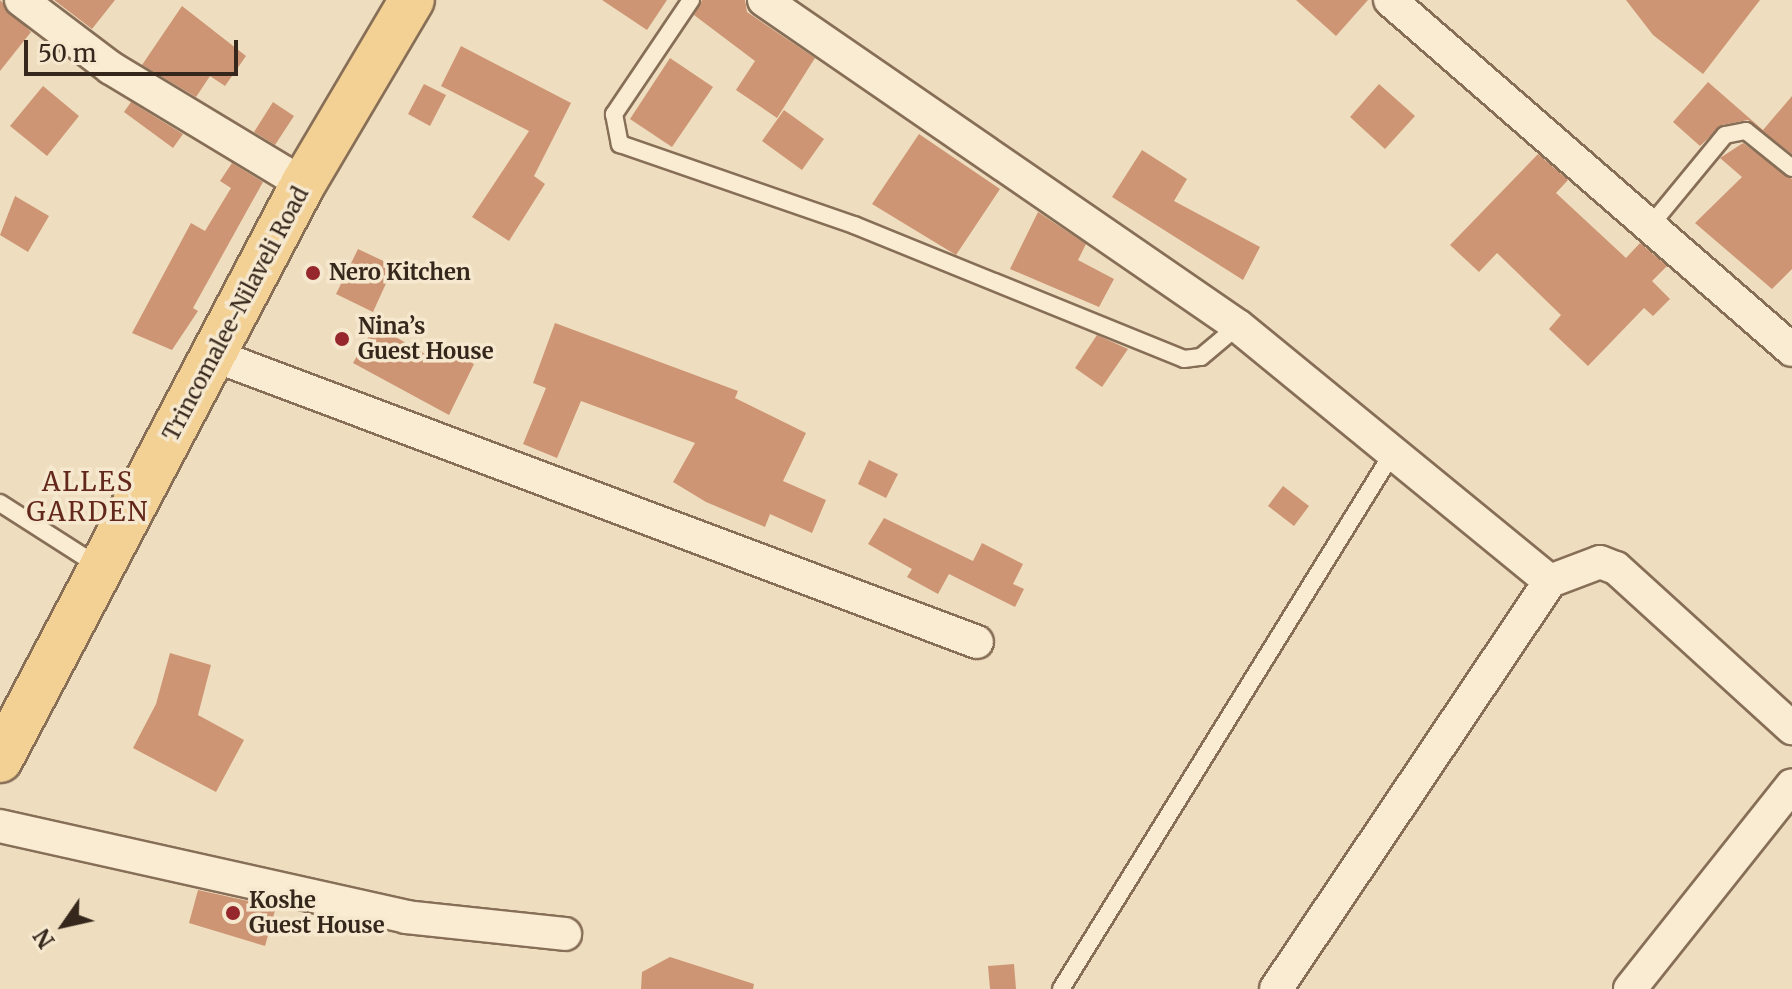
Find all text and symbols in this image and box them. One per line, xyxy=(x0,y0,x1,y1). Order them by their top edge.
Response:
scale bar xyxy=(28,24,242,74)
text: 50 m xyxy=(38,38,97,69)
street label: Trincomalee-Nilaveli Road xyxy=(158,183,314,445)
place label: Nero Kitchen xyxy=(329,260,471,286)
marker: Nero Kitchen xyxy=(304,264,322,282)
place label: Nina’s Guest House xyxy=(358,313,494,364)
marker: Nina’s Guest House xyxy=(333,330,351,348)
district label: ALLES GARDEN xyxy=(27,466,149,528)
north arrow xyxy=(24,885,104,965)
place label: Koshe Guest House xyxy=(249,887,385,938)
marker: Koshe Guest House xyxy=(224,904,242,922)
text: N xyxy=(28,923,61,953)

